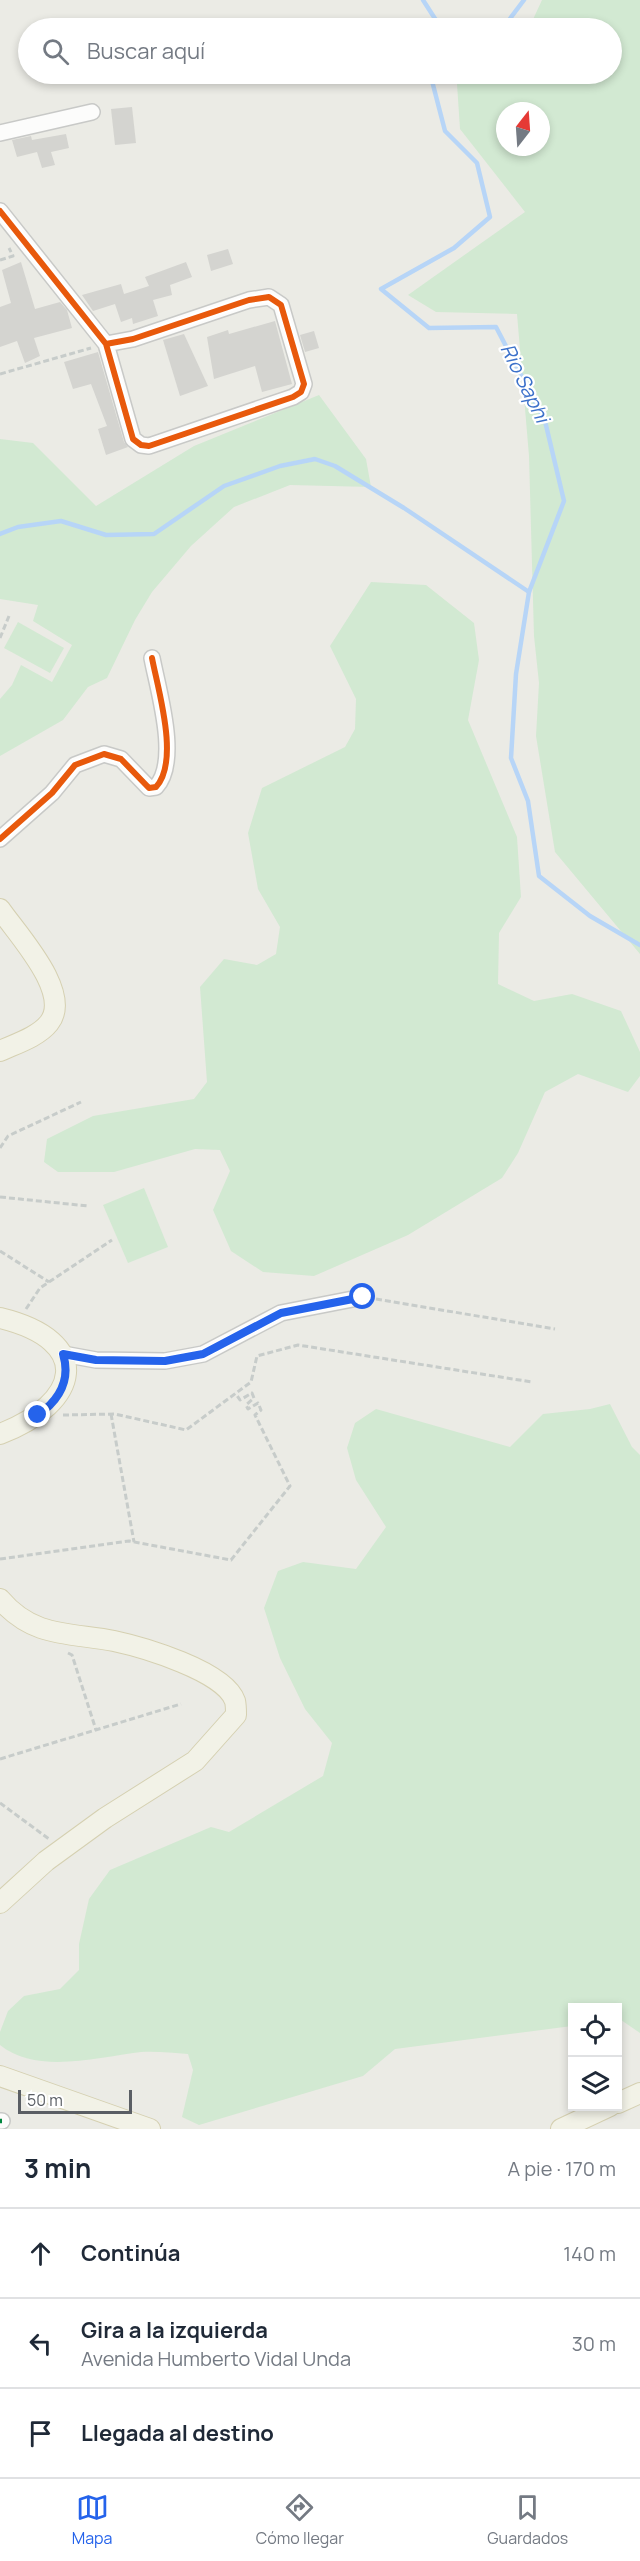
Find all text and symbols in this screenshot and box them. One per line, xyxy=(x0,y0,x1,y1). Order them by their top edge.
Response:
search box xyxy=(18,18,622,84)
icon: search xyxy=(39,35,72,68)
text: Buscar aquí xyxy=(87,36,205,66)
north arrow xyxy=(496,102,550,156)
water label: Rio Saphi xyxy=(495,339,557,429)
route start xyxy=(349,1283,375,1309)
route end xyxy=(24,1401,50,1427)
map controls xyxy=(568,2003,622,2111)
button: locate xyxy=(568,2003,622,2057)
button: layers xyxy=(568,2057,622,2111)
scale bar xyxy=(18,2087,132,2114)
text: 50 m xyxy=(27,2089,63,2111)
text: 3 min xyxy=(24,2150,91,2186)
text: A pie · 170 m xyxy=(508,2155,616,2182)
icon: ahead xyxy=(24,2237,57,2270)
text: Continúa xyxy=(81,2238,181,2268)
text: 140 m xyxy=(563,2240,616,2267)
text: Gira a la izquierda xyxy=(81,2315,268,2345)
icon: left xyxy=(24,2327,57,2360)
text: 30 m xyxy=(572,2330,616,2357)
text: Avenida Humberto Vidal Unda xyxy=(81,2345,351,2372)
icon: arrive xyxy=(24,2417,57,2450)
text: Llegada al destino xyxy=(81,2418,274,2448)
tab: Mapa xyxy=(72,2491,112,2549)
tab: Cómo llegar xyxy=(256,2491,344,2549)
tab: Guardados xyxy=(487,2491,568,2549)

